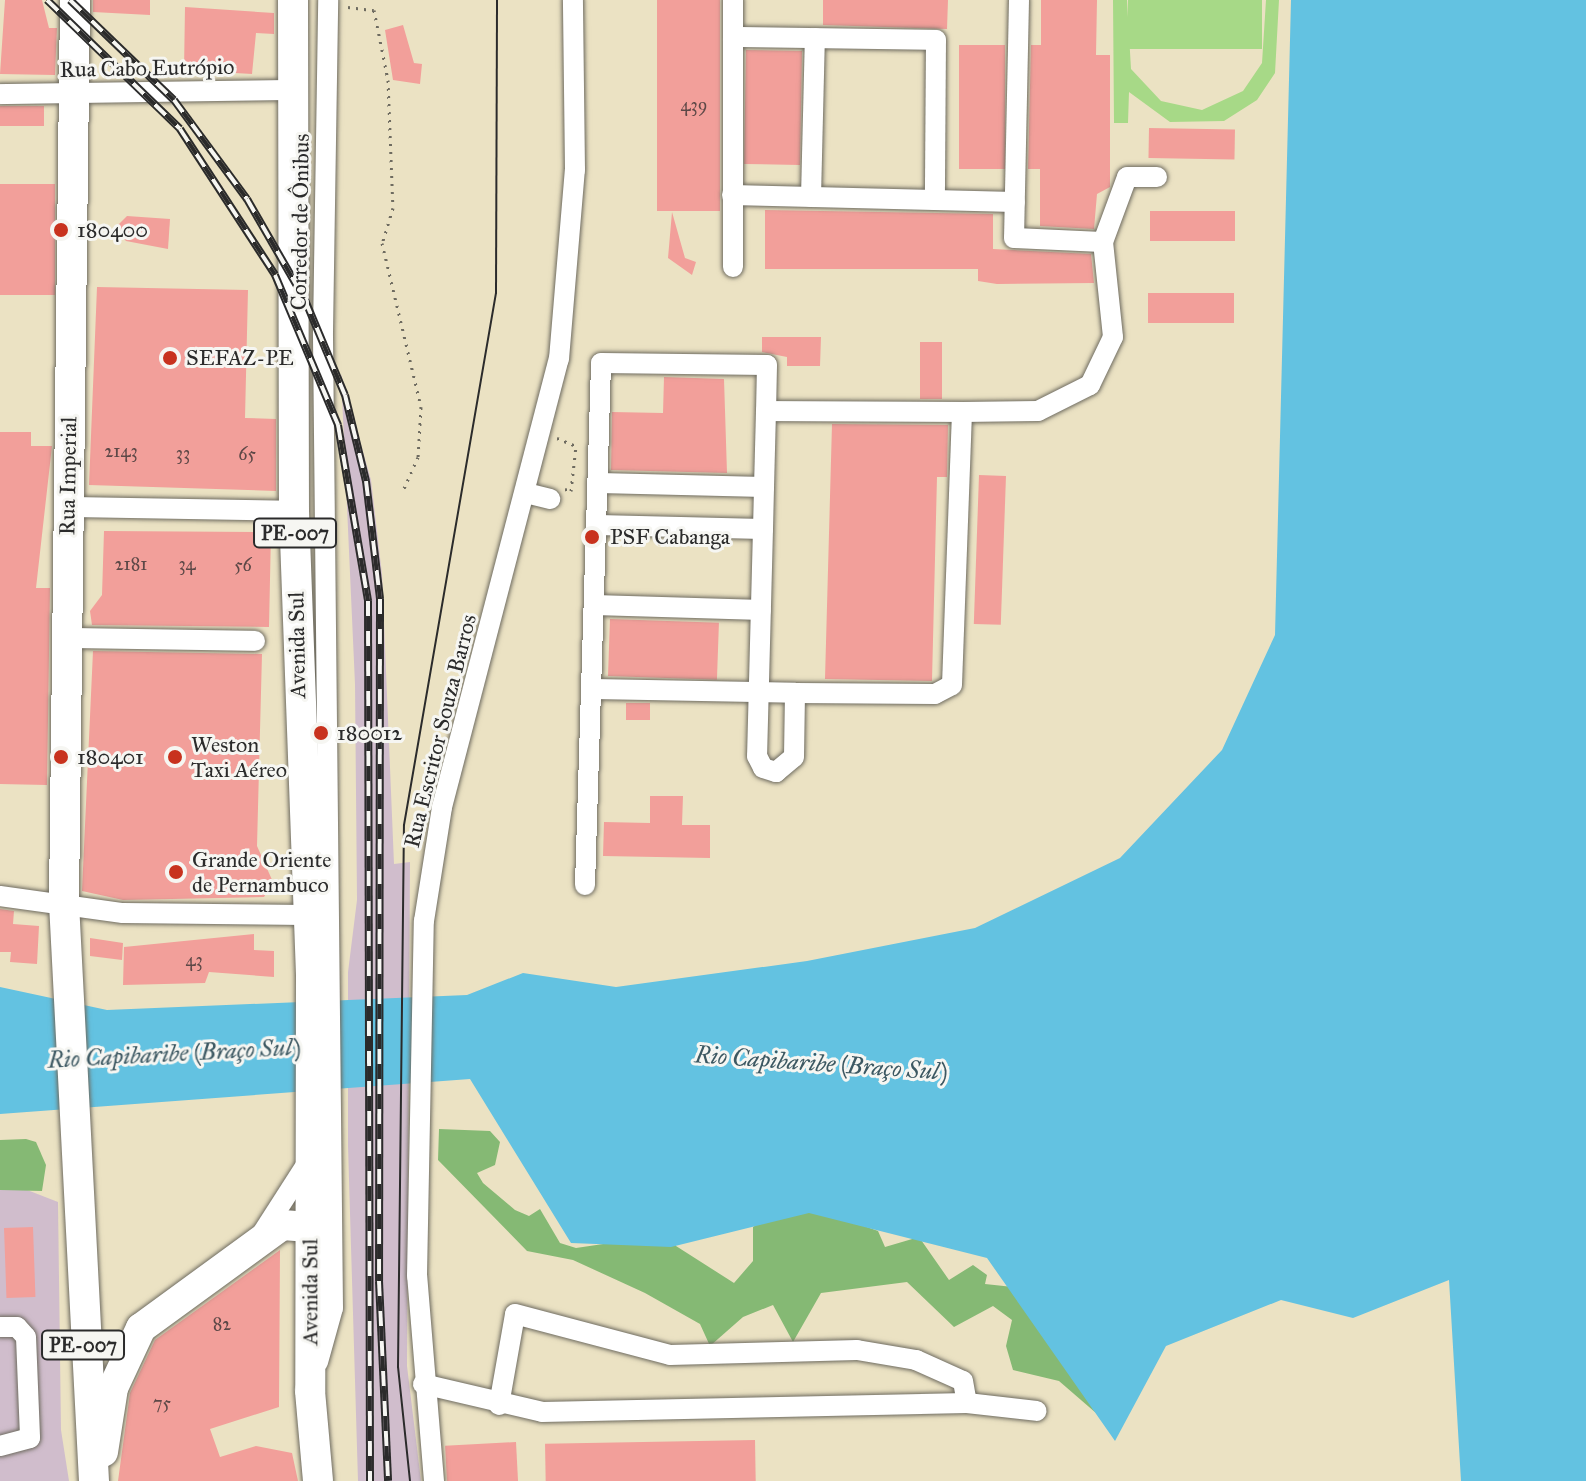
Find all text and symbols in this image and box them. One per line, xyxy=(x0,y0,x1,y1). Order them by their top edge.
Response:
street label: Rua Cabo Eutrópio xyxy=(59,53,235,83)
house number: 439 xyxy=(681,94,707,116)
street label: Corredor de Ônibus xyxy=(285,133,315,311)
place label: 180400 xyxy=(77,217,148,243)
marker: 180400 xyxy=(52,221,70,239)
place label: SEFAZ-PE xyxy=(186,345,294,371)
marker: SEFAZ-PE xyxy=(161,349,179,367)
street label: Rua Imperial xyxy=(54,416,82,536)
house number: 2143 xyxy=(104,440,138,462)
house number: 33 xyxy=(176,442,190,464)
house number: 65 xyxy=(238,443,256,465)
road number: PE-007 xyxy=(253,517,337,549)
place label: PSF Cabanga xyxy=(610,524,730,550)
marker: PSF Cabanga xyxy=(581,526,603,548)
house number: 2181 xyxy=(115,553,147,575)
house number: 34 xyxy=(178,553,196,575)
house number: 56 xyxy=(234,554,252,576)
street label: Avenida Sul xyxy=(283,591,311,699)
street label: Rua Escritor Souza Barros xyxy=(398,612,482,850)
place label: 180012 xyxy=(337,720,402,746)
marker: 180012 xyxy=(312,724,330,742)
place label: Weston Taxi Aéreo xyxy=(191,731,287,782)
place label: 180401 xyxy=(77,744,144,770)
marker: 180401 xyxy=(52,748,70,766)
marker: Weston Taxi Aéreo xyxy=(166,748,184,766)
place label: Grande Oriente de Pernambuco xyxy=(192,846,331,898)
marker: Grande Oriente de Pernambuco xyxy=(167,863,185,881)
house number: 43 xyxy=(185,949,203,971)
water label: Rio Capibaribe (Braço Sul) xyxy=(47,1033,301,1075)
water label: Rio Capibaribe (Braço Sul) xyxy=(694,1041,948,1087)
street label: Avenida Sul xyxy=(297,1239,323,1345)
house number: 82 xyxy=(213,1313,231,1335)
road number: PE-007 xyxy=(41,1329,125,1361)
house number: 75 xyxy=(153,1392,171,1414)

